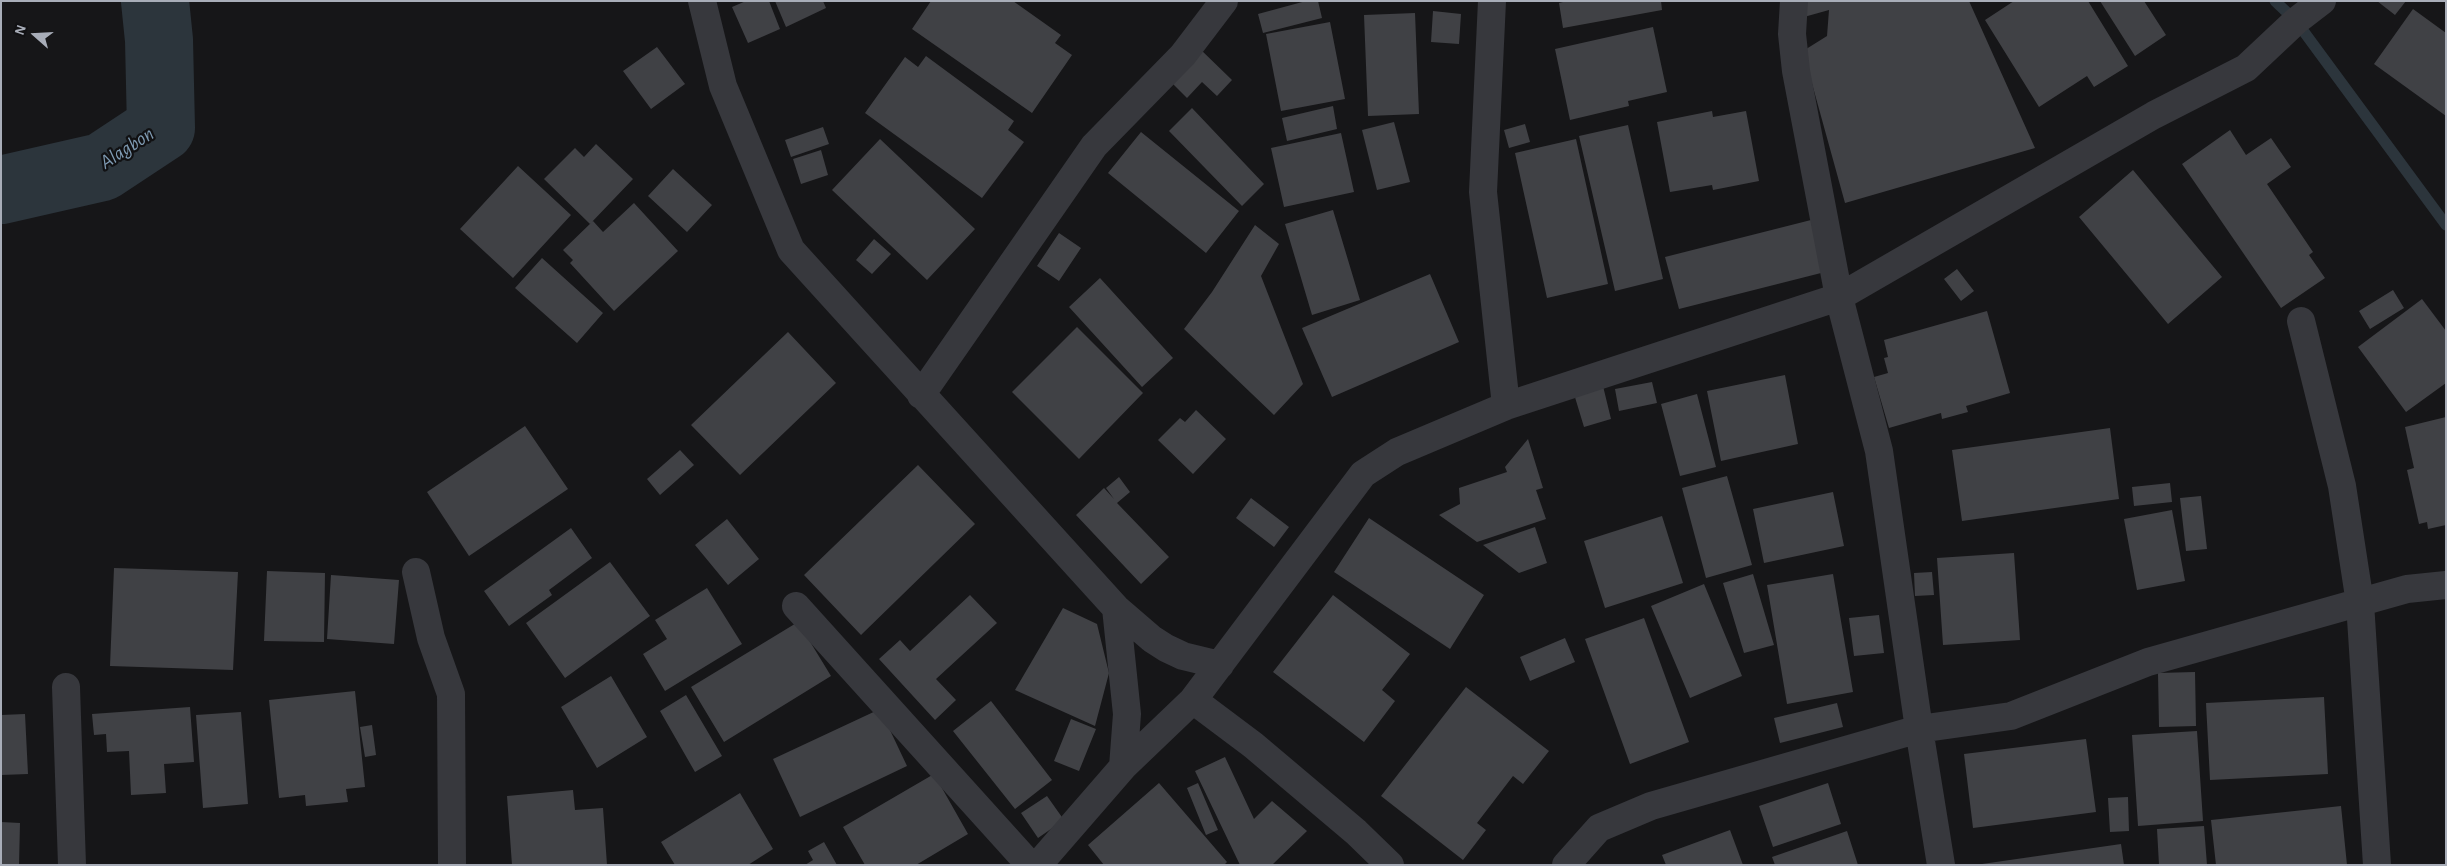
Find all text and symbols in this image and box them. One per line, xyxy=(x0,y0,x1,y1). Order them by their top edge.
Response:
north arrow xyxy=(10,10,60,60)
text: N xyxy=(13,23,29,37)
water label: Alagbon xyxy=(95,122,159,174)

